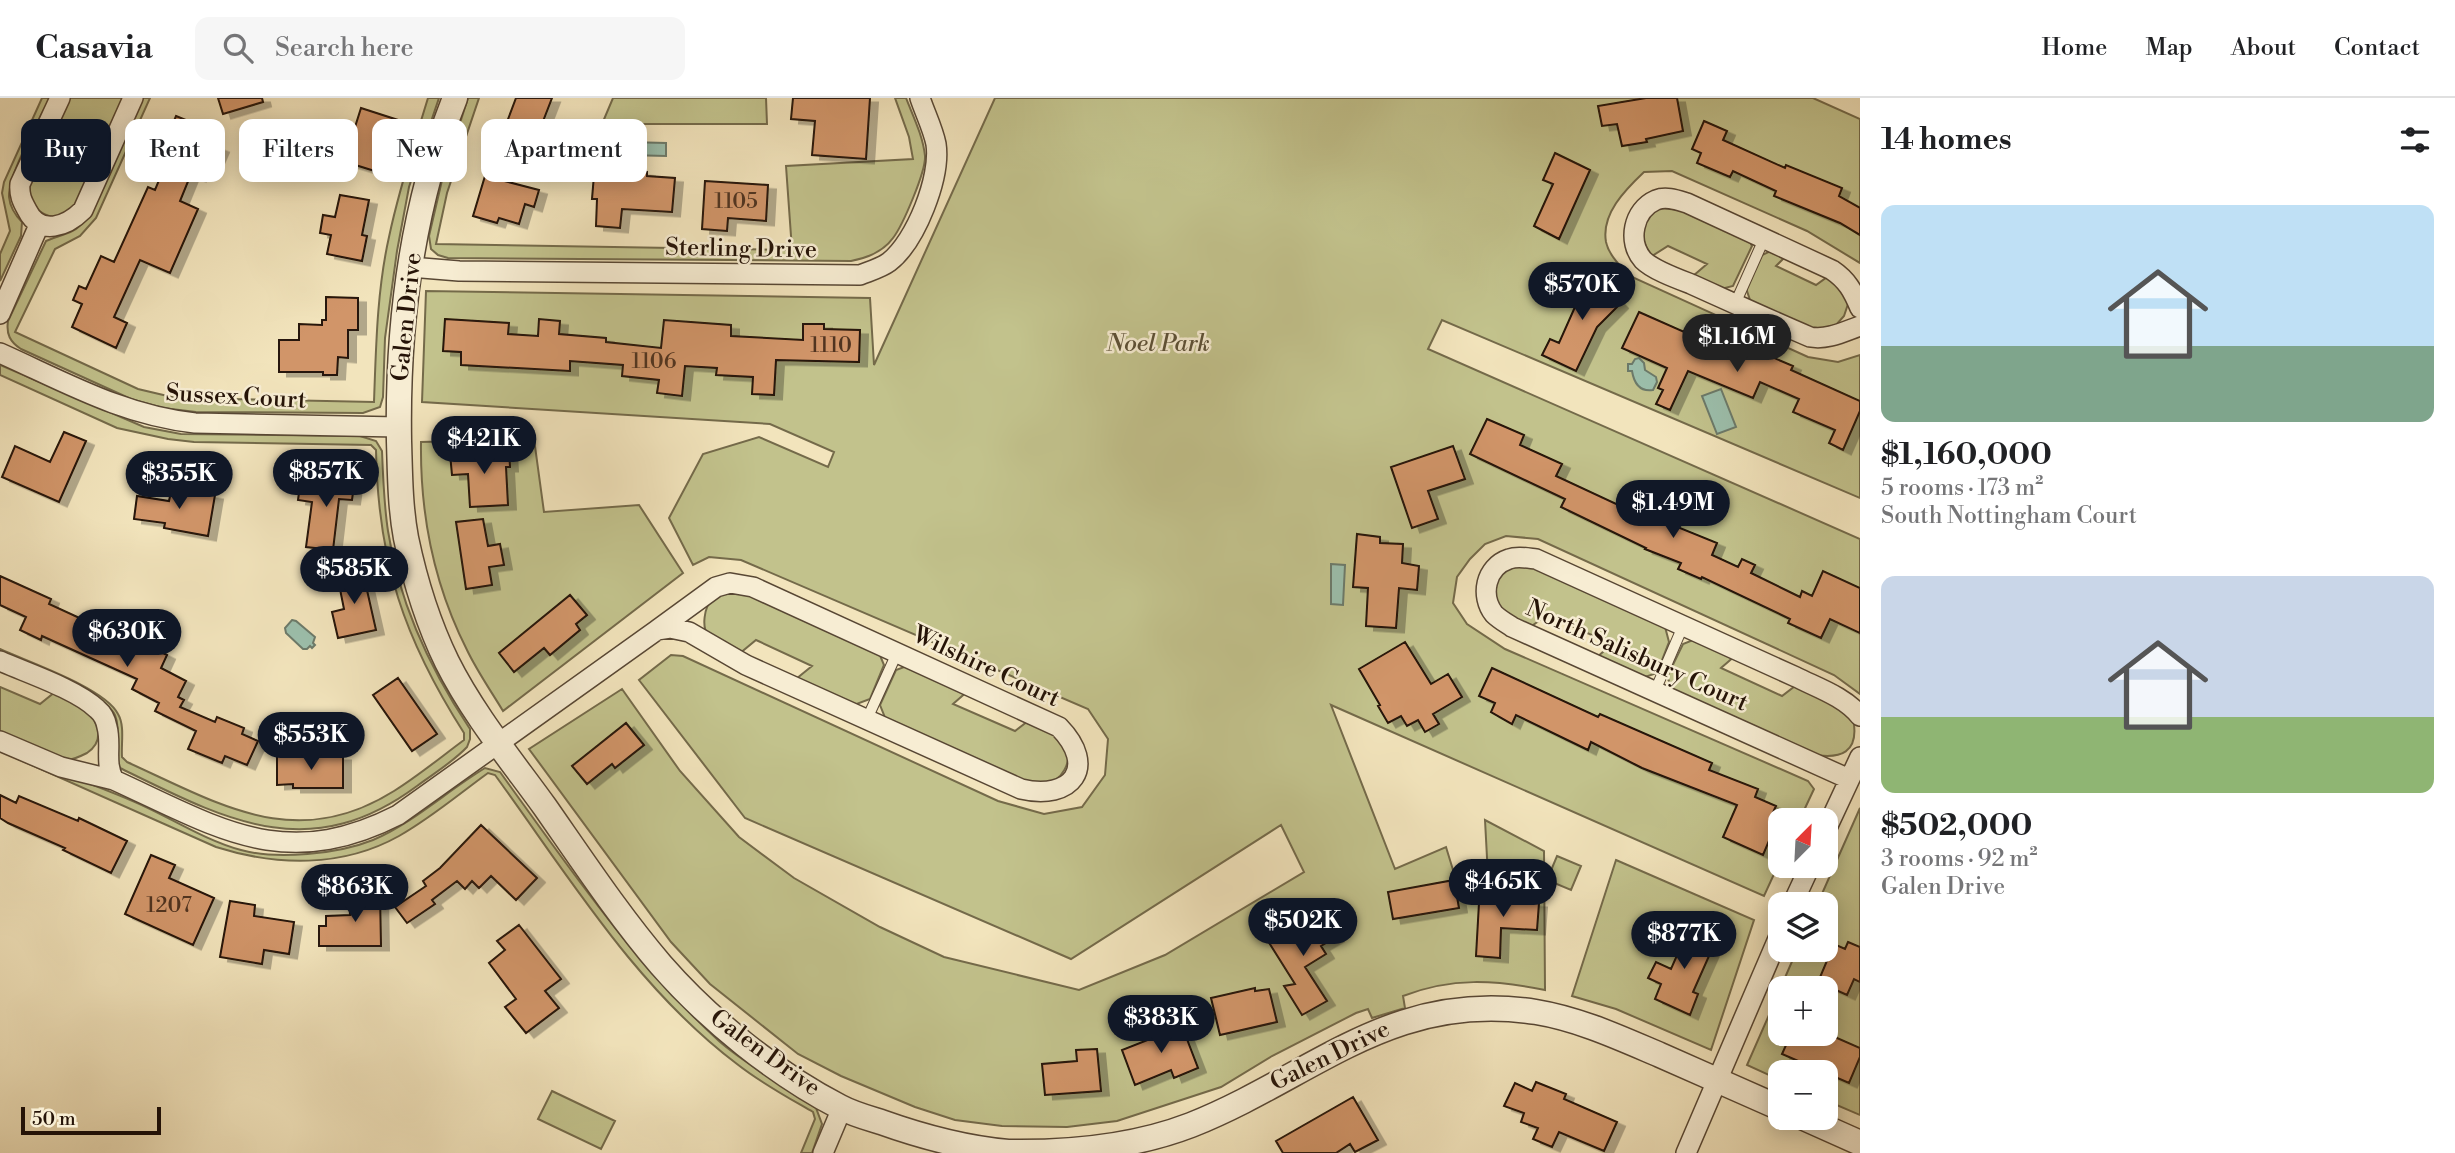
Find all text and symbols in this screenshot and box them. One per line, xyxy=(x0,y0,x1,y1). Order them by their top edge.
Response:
search box xyxy=(195,17,685,80)
text: Casavia xyxy=(35,28,153,69)
icon: search xyxy=(219,29,257,67)
text: Search here xyxy=(275,32,414,64)
text: Home xyxy=(2042,33,2107,63)
text: Map xyxy=(2145,33,2193,63)
text: About xyxy=(2231,33,2296,63)
text: Contact xyxy=(2334,33,2420,63)
chip: Buy xyxy=(21,119,111,182)
chip: Rent xyxy=(125,119,225,182)
chip: Filters xyxy=(239,119,358,182)
chip: New xyxy=(372,119,467,182)
chip: Apartment xyxy=(481,119,647,182)
text: 14 homes xyxy=(1881,121,2012,159)
icon: filters xyxy=(2396,121,2434,159)
house number: 1105 xyxy=(714,189,758,215)
street label: Sterling Drive xyxy=(665,233,817,265)
street label: Galen Drive xyxy=(385,251,429,383)
icon: home xyxy=(2095,251,2221,377)
pin: $570K xyxy=(1533,262,1631,322)
text: $570K xyxy=(1544,271,1620,299)
pin: $1.16M xyxy=(1680,314,1794,374)
text: $1.16M xyxy=(1698,323,1776,351)
park label: Noel Park xyxy=(1105,329,1210,359)
house number: 1110 xyxy=(810,333,852,359)
house number: 1106 xyxy=(632,349,677,375)
street label: Sussex Court xyxy=(165,378,308,416)
pin: $421K xyxy=(435,416,533,476)
text: $421K xyxy=(447,425,521,453)
text: $1,160,000 xyxy=(1881,436,2052,474)
pin: $857K xyxy=(277,450,375,509)
pin: $355K xyxy=(130,452,228,511)
text: $857K xyxy=(289,458,363,486)
text: $355K xyxy=(142,460,216,488)
text: 5 rooms · 173 m² xyxy=(1881,474,2043,502)
pin: $1.49M xyxy=(1616,480,1730,540)
text: $1.49M xyxy=(1632,489,1714,517)
text: South Nottingham Court xyxy=(1881,502,2137,530)
pin: $585K xyxy=(305,546,403,606)
text: $585K xyxy=(316,555,392,583)
street label: North Salisbury Court xyxy=(1521,593,1753,719)
pin: $630K xyxy=(78,610,176,669)
text: $630K xyxy=(88,618,166,646)
street label: Wilshire Court xyxy=(907,619,1065,714)
icon: home xyxy=(2095,622,2221,748)
pin: $553K xyxy=(262,712,360,772)
text: $553K xyxy=(274,721,348,749)
text: $502,000 xyxy=(1881,807,2032,845)
north arrow xyxy=(1768,808,1838,878)
map controls xyxy=(1768,808,1838,1130)
text: 3 rooms · 92 m² xyxy=(1881,845,2037,873)
pin: $465K xyxy=(1454,860,1552,919)
pin: $863K xyxy=(306,864,404,924)
text: $465K xyxy=(1465,868,1541,896)
text: $863K xyxy=(317,873,393,901)
text: Galen Drive xyxy=(1881,873,2005,901)
button: layers xyxy=(1768,892,1838,962)
house number: 1207 xyxy=(146,893,192,919)
pin: $502K xyxy=(1254,898,1352,958)
text: $502K xyxy=(1264,907,1342,935)
pin: $877K xyxy=(1635,912,1733,971)
text: $877K xyxy=(1647,920,1721,948)
button: + xyxy=(1768,976,1838,1046)
pin: $383K xyxy=(1112,996,1210,1055)
street label: Galen Drive xyxy=(704,1003,826,1103)
text: $383K xyxy=(1124,1004,1198,1032)
street label: Galen Drive xyxy=(1265,1014,1395,1098)
button: − xyxy=(1768,1060,1838,1130)
scale bar xyxy=(21,1104,161,1136)
text: 50 m xyxy=(32,1107,76,1131)

